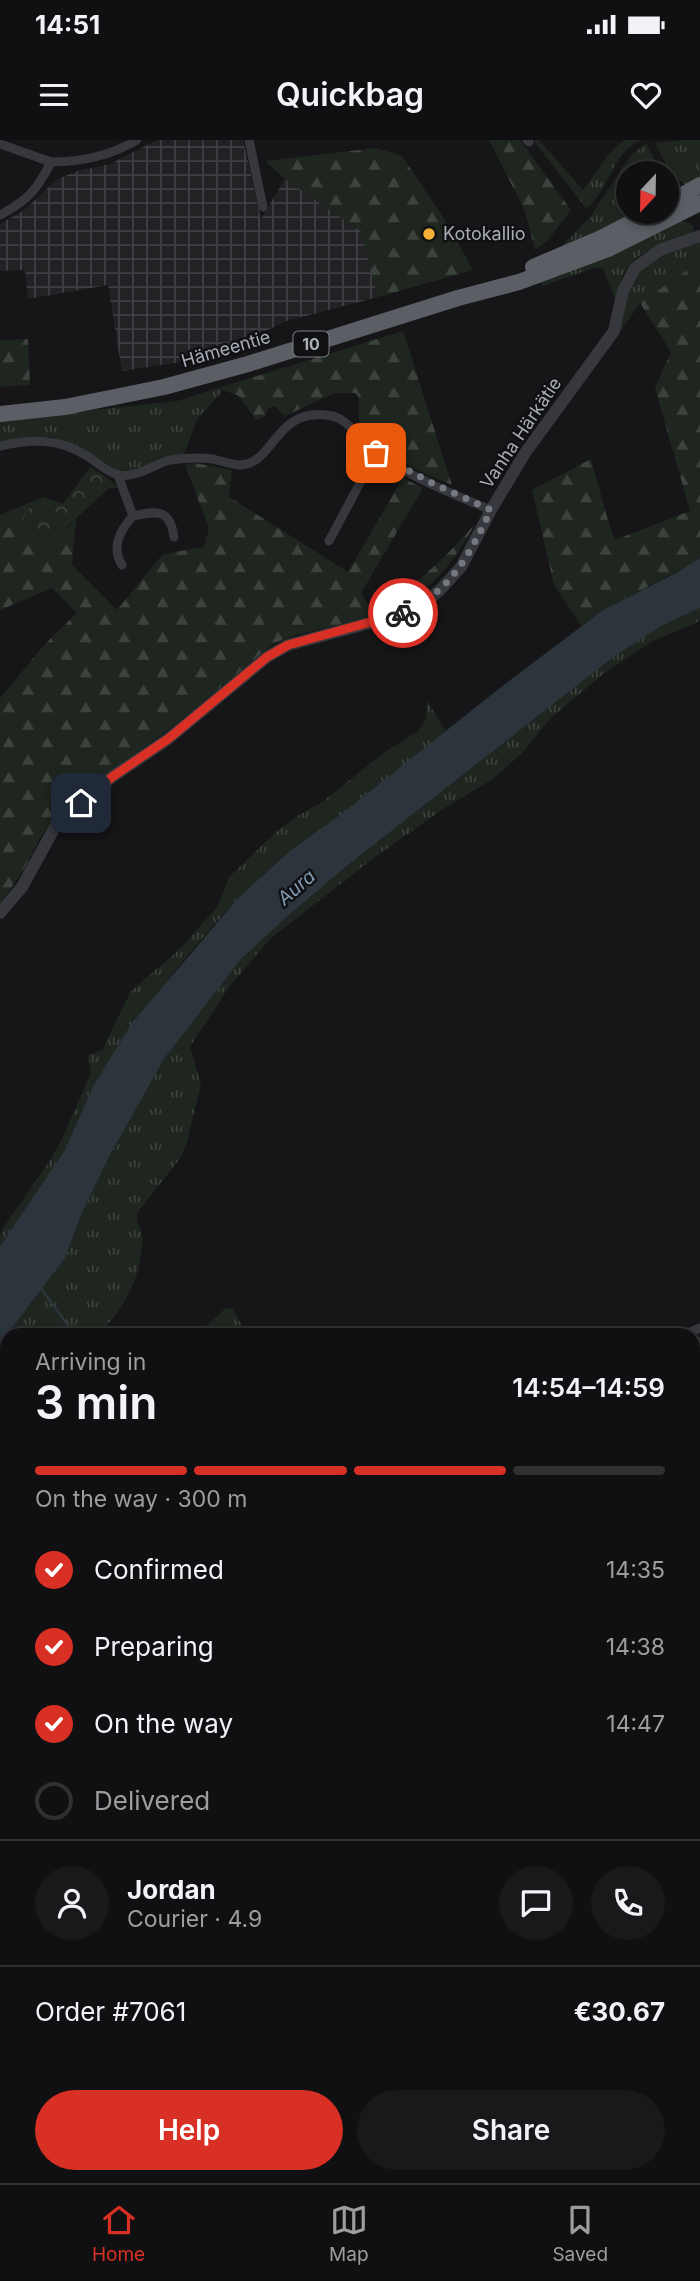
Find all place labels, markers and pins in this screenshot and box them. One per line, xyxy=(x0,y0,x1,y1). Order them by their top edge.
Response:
place label: Kotokallio xyxy=(443,223,526,244)
marker: Kotokallio xyxy=(421,226,437,242)
pin xyxy=(346,423,406,483)
pin xyxy=(51,773,111,833)

